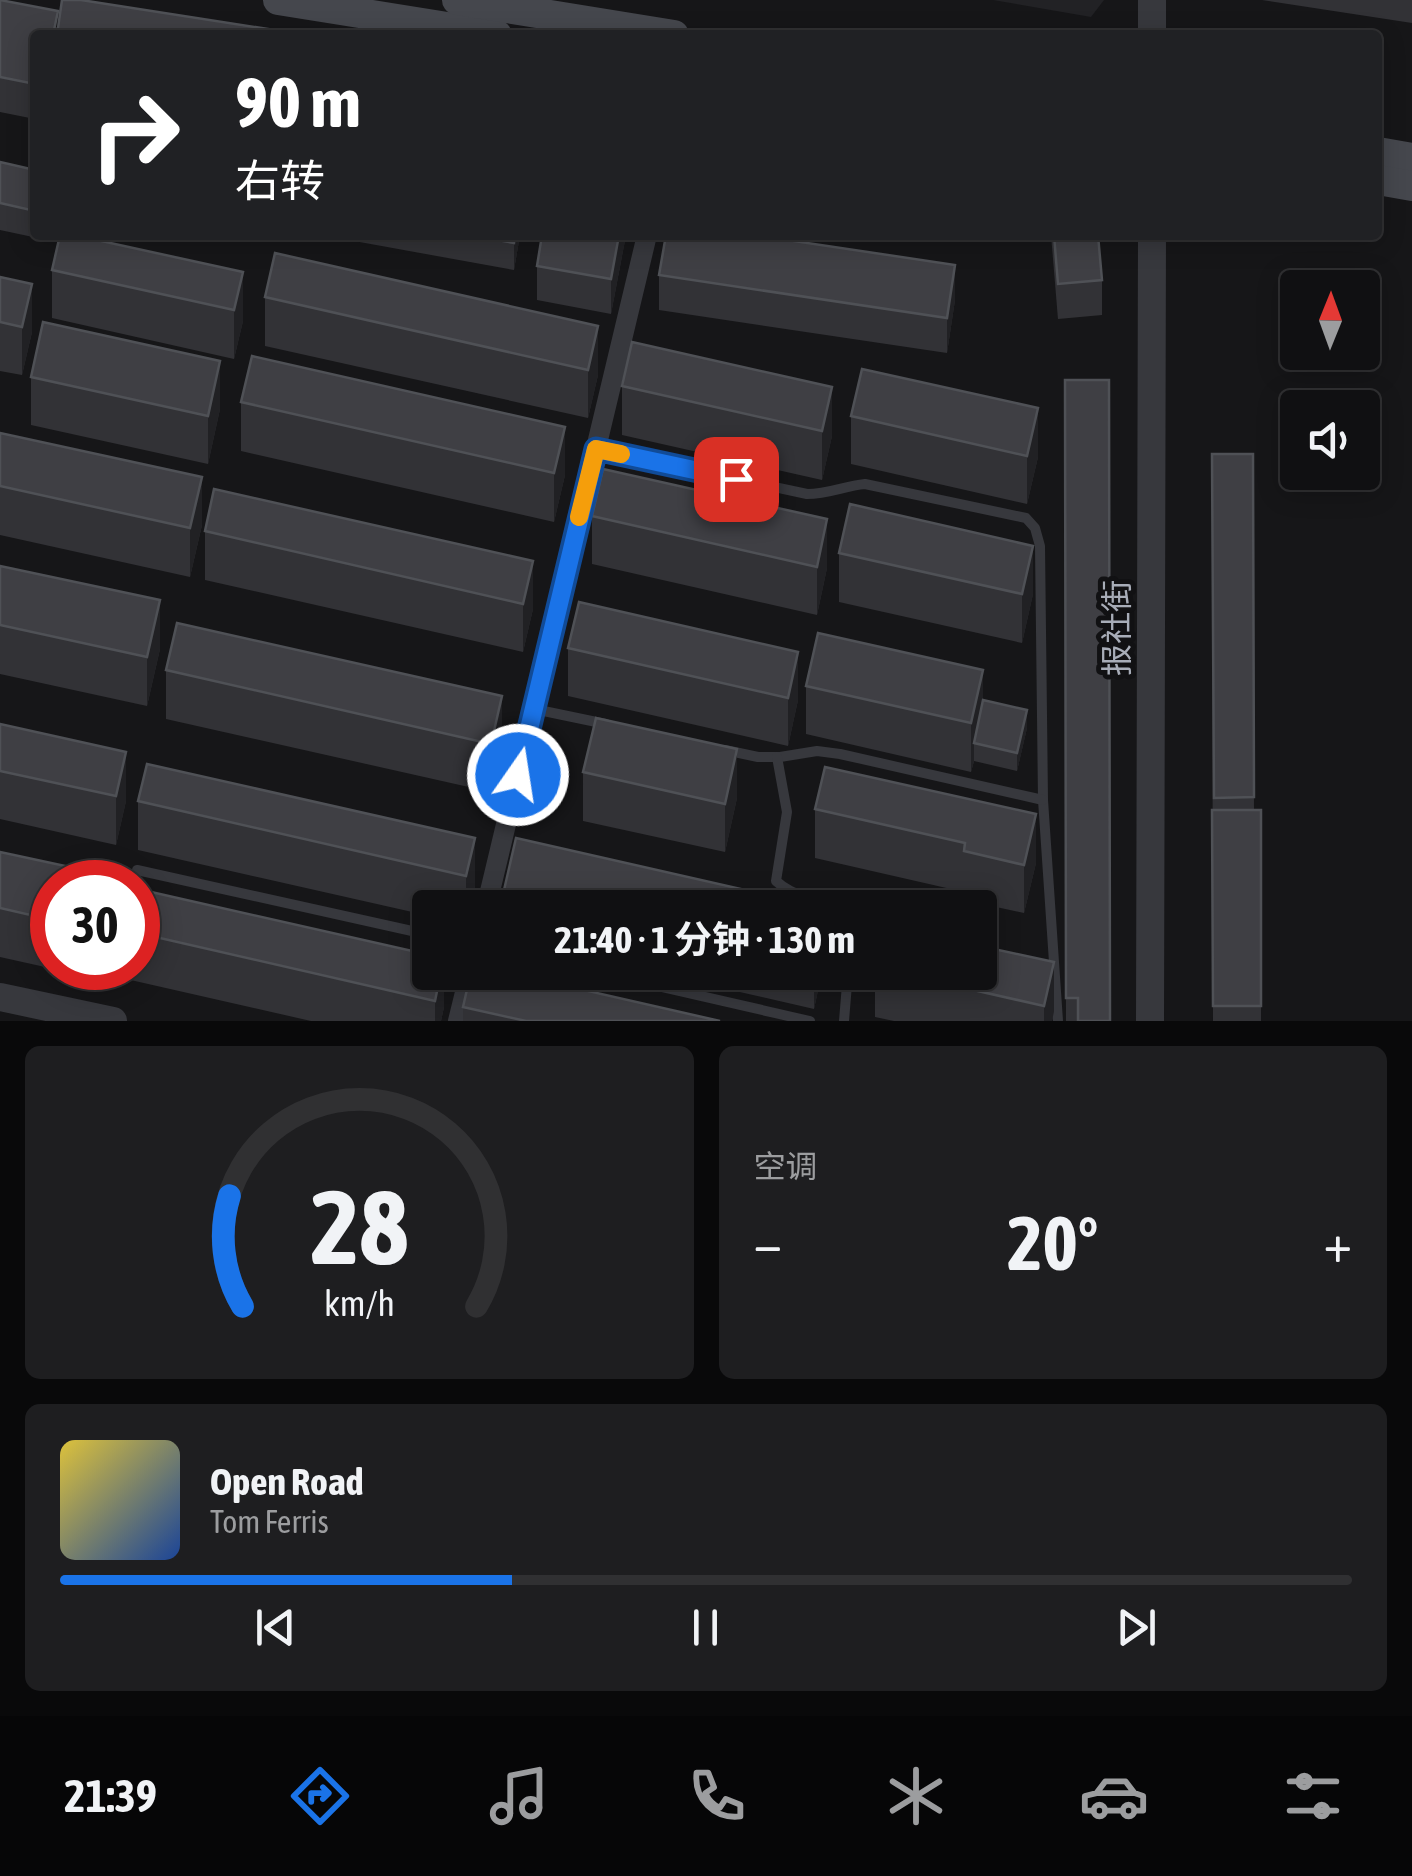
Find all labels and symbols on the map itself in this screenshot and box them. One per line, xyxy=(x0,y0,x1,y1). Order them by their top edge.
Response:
north arrow xyxy=(1280,270,1380,370)
pin xyxy=(694,437,779,522)
street label: 报社街 xyxy=(1098,580,1135,676)
position arrow xyxy=(466,723,570,827)
speed limit sign: 30 xyxy=(30,860,160,990)

